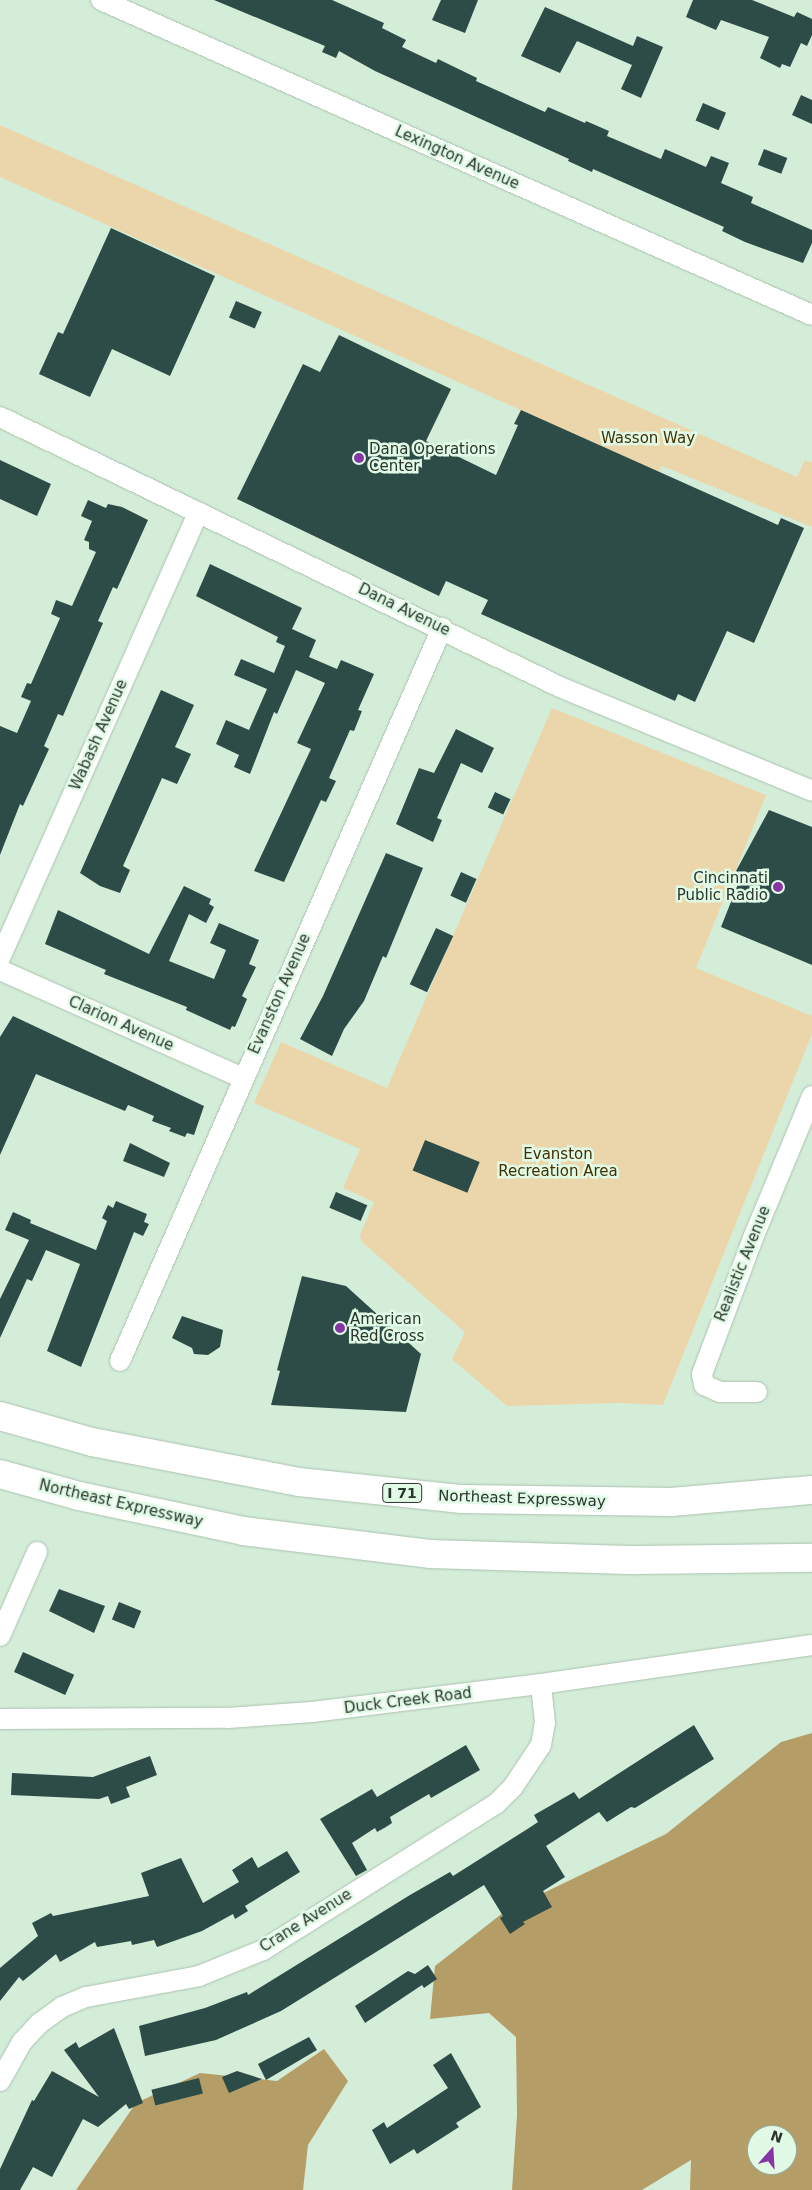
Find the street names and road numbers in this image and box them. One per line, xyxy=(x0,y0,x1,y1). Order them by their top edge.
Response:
street label: Lexington Avenue xyxy=(392,122,522,194)
street label: Dana Avenue xyxy=(355,580,453,640)
street label: Wabash Avenue xyxy=(66,677,132,793)
street label: Evanston Avenue xyxy=(245,931,315,1057)
street label: Clarion Avenue xyxy=(66,993,176,1055)
street label: Realistic Avenue xyxy=(712,1204,774,1324)
street label: Northeast Expressway xyxy=(37,1476,205,1532)
road number: I 71 xyxy=(382,1482,422,1505)
street label: Northeast Expressway xyxy=(438,1487,606,1511)
street label: Duck Creek Road xyxy=(343,1684,473,1718)
street label: Crane Avenue xyxy=(257,1886,355,1956)

